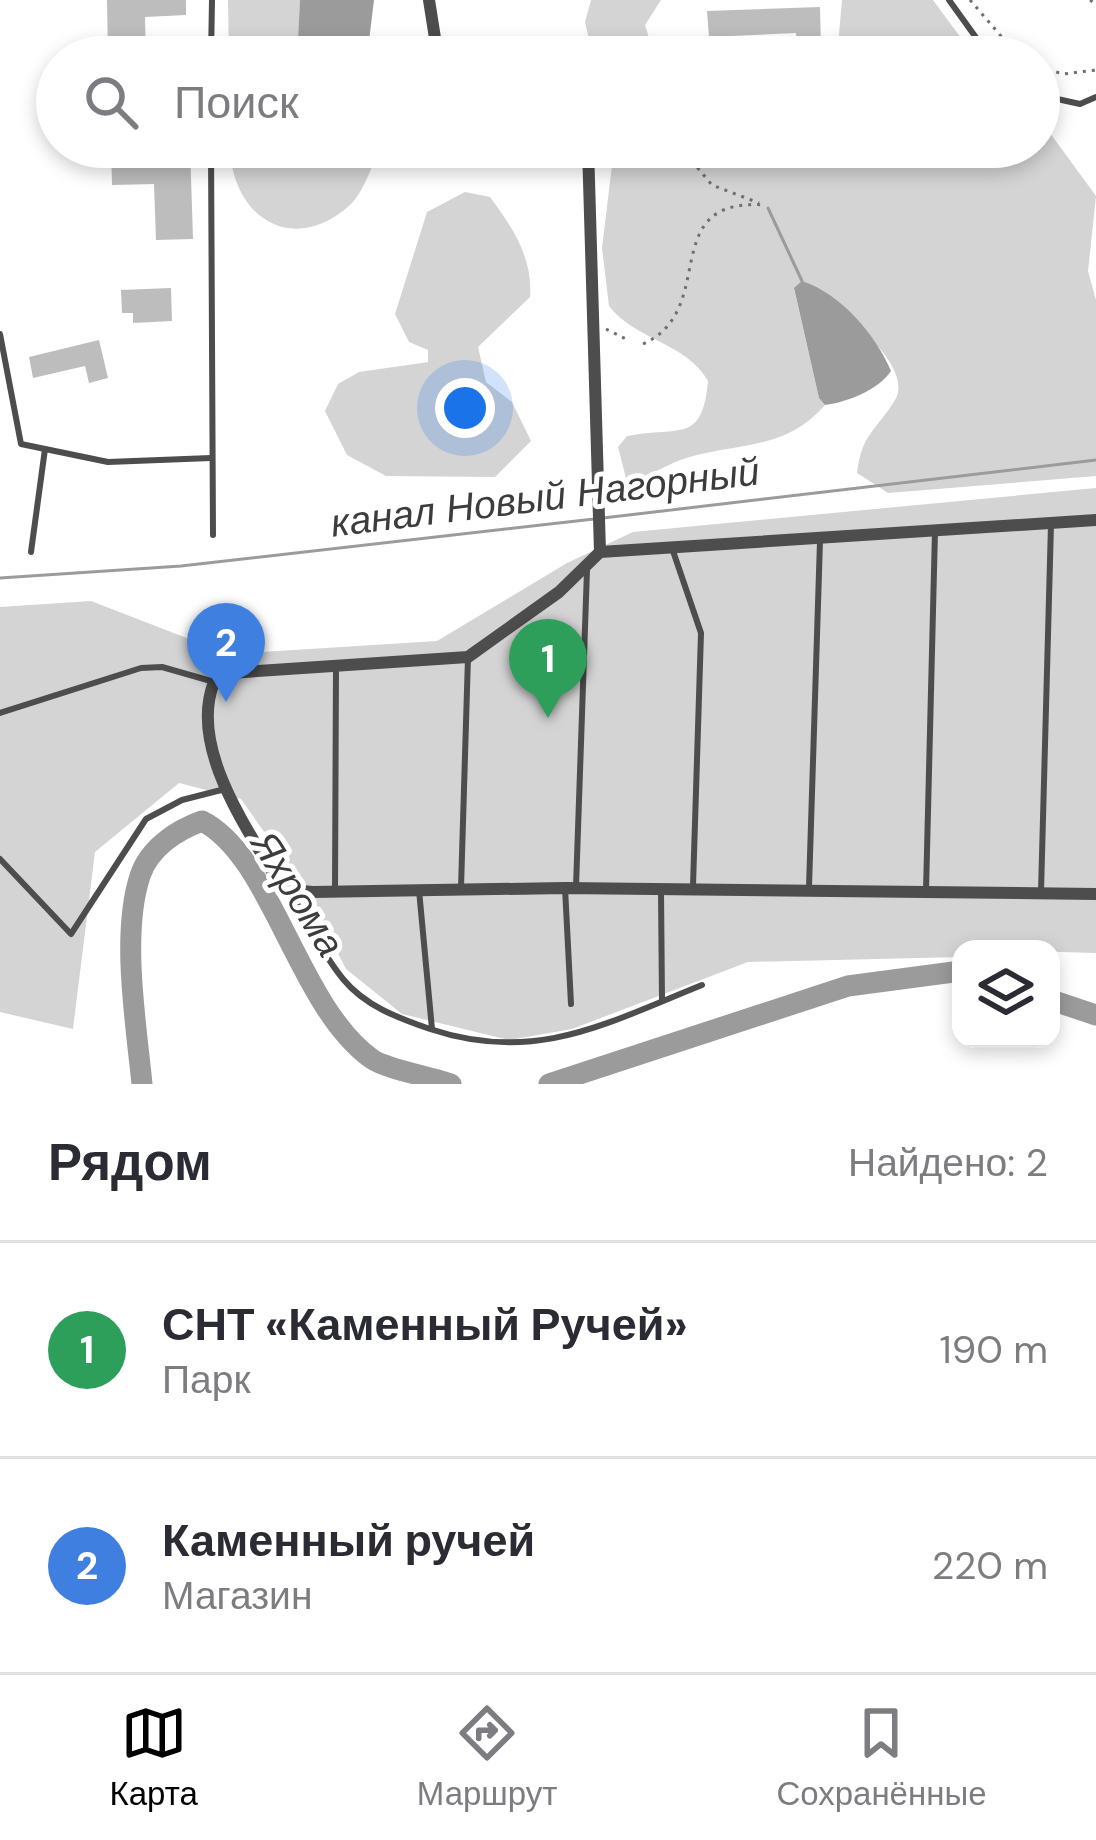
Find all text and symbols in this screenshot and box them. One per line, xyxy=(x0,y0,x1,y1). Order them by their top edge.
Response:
search box xyxy=(36,36,1060,168)
icon: search xyxy=(78,69,144,135)
text: Поиск xyxy=(174,73,299,132)
your location xyxy=(435,378,495,438)
water label: канал Новый Нагорный xyxy=(328,445,762,549)
pin: 2 xyxy=(187,603,265,702)
pin: 1 xyxy=(509,619,587,718)
water label: Яхрома xyxy=(239,820,356,966)
map controls xyxy=(952,940,1060,1048)
button: layers xyxy=(952,940,1060,1048)
text: Рядом xyxy=(48,1129,212,1196)
text: Найдено: 2 xyxy=(848,1137,1048,1188)
text: СНТ «Каменный Ручей» xyxy=(162,1295,688,1354)
text: 1 xyxy=(80,1324,94,1375)
text: 190 m xyxy=(940,1324,1048,1375)
text: Парк xyxy=(162,1354,250,1405)
text: Каменный ручей xyxy=(162,1511,535,1570)
text: 2 xyxy=(76,1540,98,1591)
text: 220 m xyxy=(932,1540,1048,1591)
text: Магазин xyxy=(162,1570,312,1621)
tab: Карта xyxy=(109,1700,198,1815)
tab: Маршрут xyxy=(417,1700,557,1815)
tab: Сохранённые xyxy=(776,1700,987,1815)

